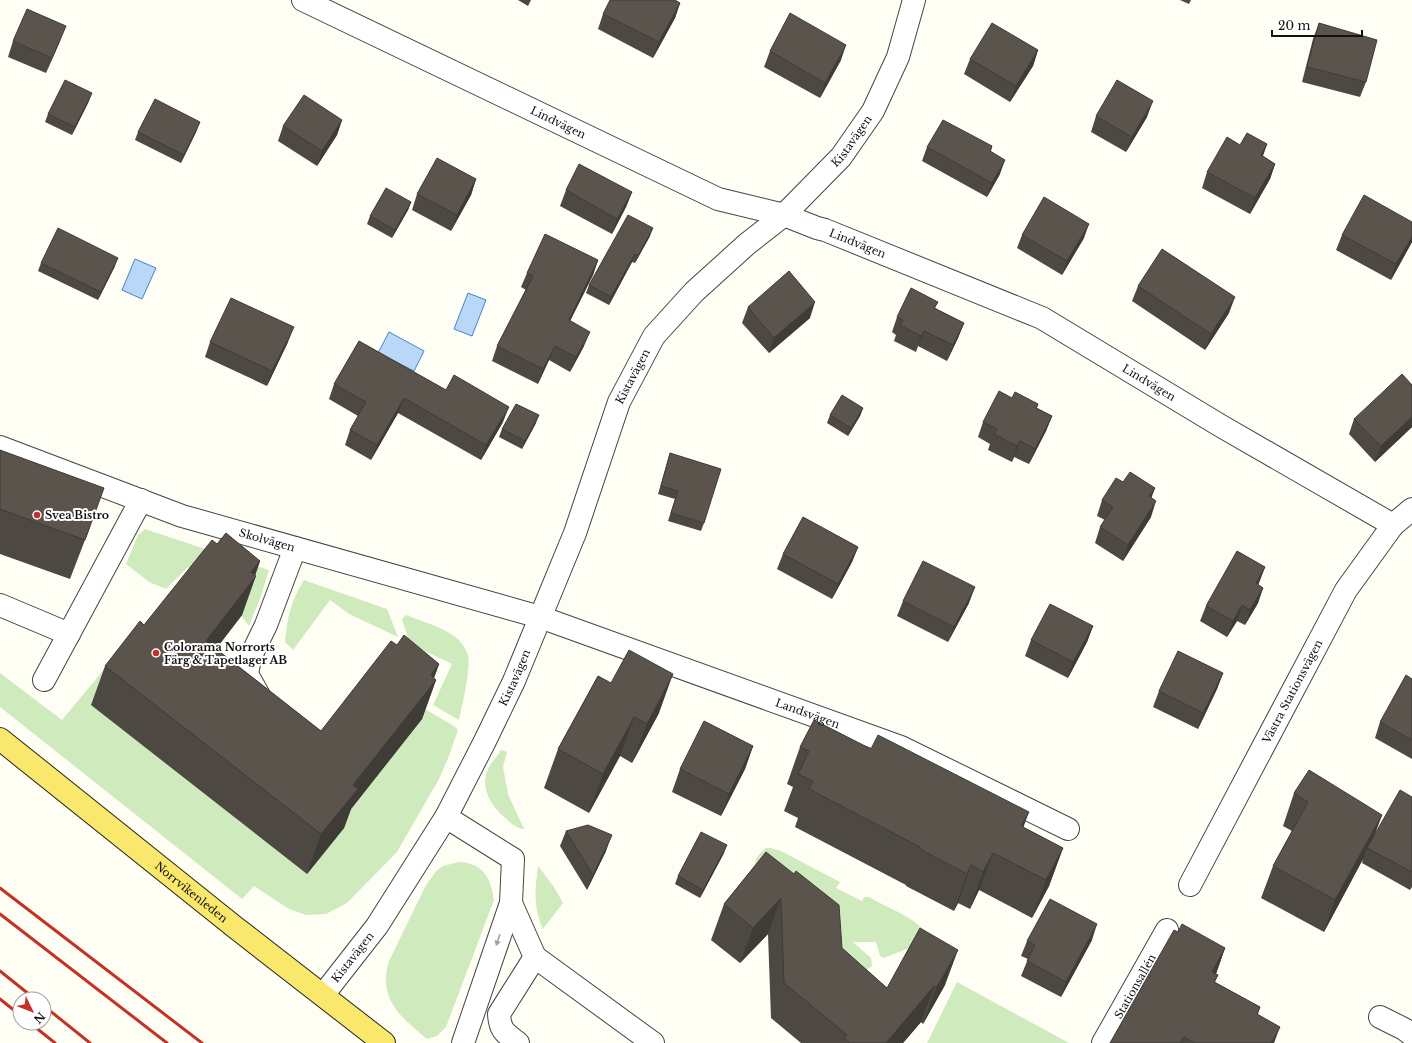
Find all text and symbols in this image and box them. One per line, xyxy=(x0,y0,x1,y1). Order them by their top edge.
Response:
scale bar xyxy=(1272,12,1362,38)
text: 20 m xyxy=(1278,18,1310,33)
street label: Lindvägen xyxy=(528,103,589,142)
street label: Kistavägen xyxy=(828,112,875,170)
street label: Lindvägen xyxy=(827,225,888,261)
street label: Kistavägen xyxy=(612,346,653,406)
street label: Lindvägen xyxy=(1120,361,1179,404)
place label: Svea Bistro xyxy=(45,508,109,522)
marker: Svea Bistro xyxy=(32,510,42,520)
street label: Skolvägen xyxy=(238,525,297,555)
street label: Västra Stationsvägen xyxy=(1259,637,1326,747)
place label: Colorama Norrorts Färg & Tapetlager AB xyxy=(164,640,287,667)
street label: Kistavägen xyxy=(496,647,533,708)
marker: Colorama Norrorts Färg & Tapetlager AB xyxy=(151,648,161,658)
street label: Landsvägen xyxy=(774,695,842,731)
street label: Norrvikenleden xyxy=(152,859,231,926)
street label: Kistavägen xyxy=(328,929,377,985)
one-way arrow xyxy=(495,934,501,946)
street label: Stationsallén xyxy=(1111,951,1159,1021)
north arrow xyxy=(12,991,52,1031)
text: N xyxy=(30,1009,48,1027)

